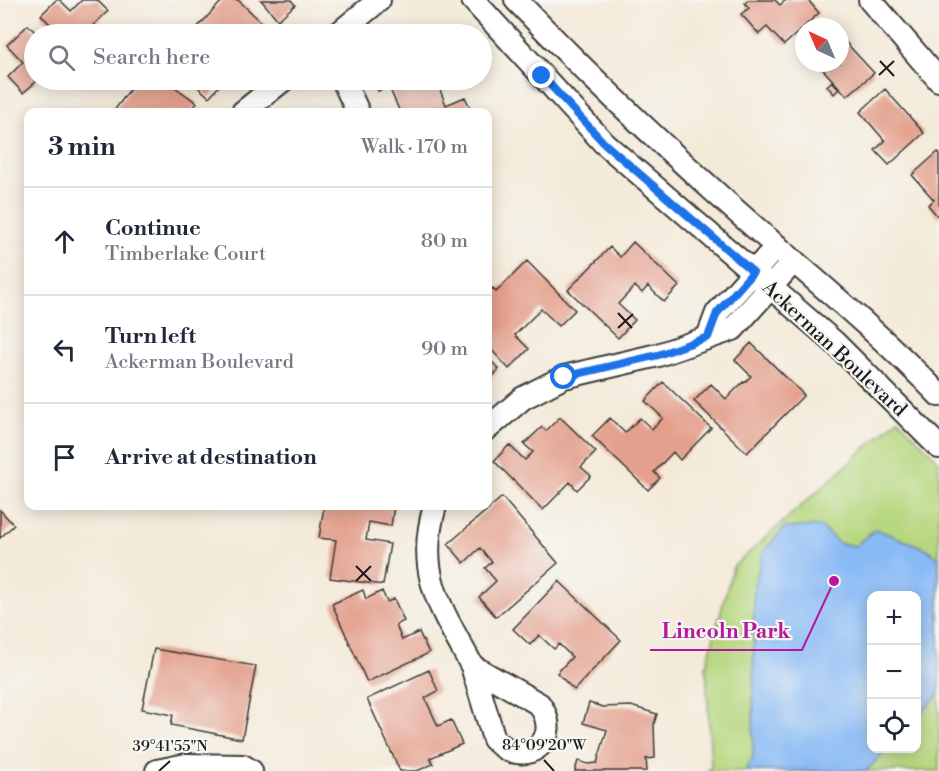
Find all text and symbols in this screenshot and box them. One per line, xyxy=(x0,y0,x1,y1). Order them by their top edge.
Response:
north arrow xyxy=(795,18,849,72)
search box xyxy=(24,24,492,90)
icon: search xyxy=(45,41,78,74)
text: Search here xyxy=(93,44,210,71)
route end xyxy=(528,62,554,88)
text: 3 min xyxy=(48,131,116,163)
text: Walk · 170 m xyxy=(361,135,468,160)
text: Continue xyxy=(105,215,201,242)
icon: ahead xyxy=(48,225,81,258)
text: 80 m xyxy=(421,229,468,254)
text: Timberlake Court xyxy=(105,242,266,267)
street label: Ackerman Boulevard xyxy=(756,275,912,423)
text: Turn left xyxy=(105,323,196,350)
icon: left xyxy=(48,333,81,366)
text: 90 m xyxy=(421,337,468,362)
text: Ackerman Boulevard xyxy=(105,350,294,375)
route start xyxy=(550,363,576,389)
icon: arrive xyxy=(48,441,81,474)
text: Arrive at destination xyxy=(105,444,317,471)
map controls xyxy=(867,591,921,753)
button: + xyxy=(867,591,921,645)
callout: Lincoln Park xyxy=(650,611,802,650)
text: Lincoln Park xyxy=(662,619,791,645)
button: − xyxy=(867,645,921,699)
button: locate xyxy=(867,699,921,753)
text: 84°09'20"W xyxy=(502,736,587,755)
text: 39°41'55"N xyxy=(132,737,208,756)

